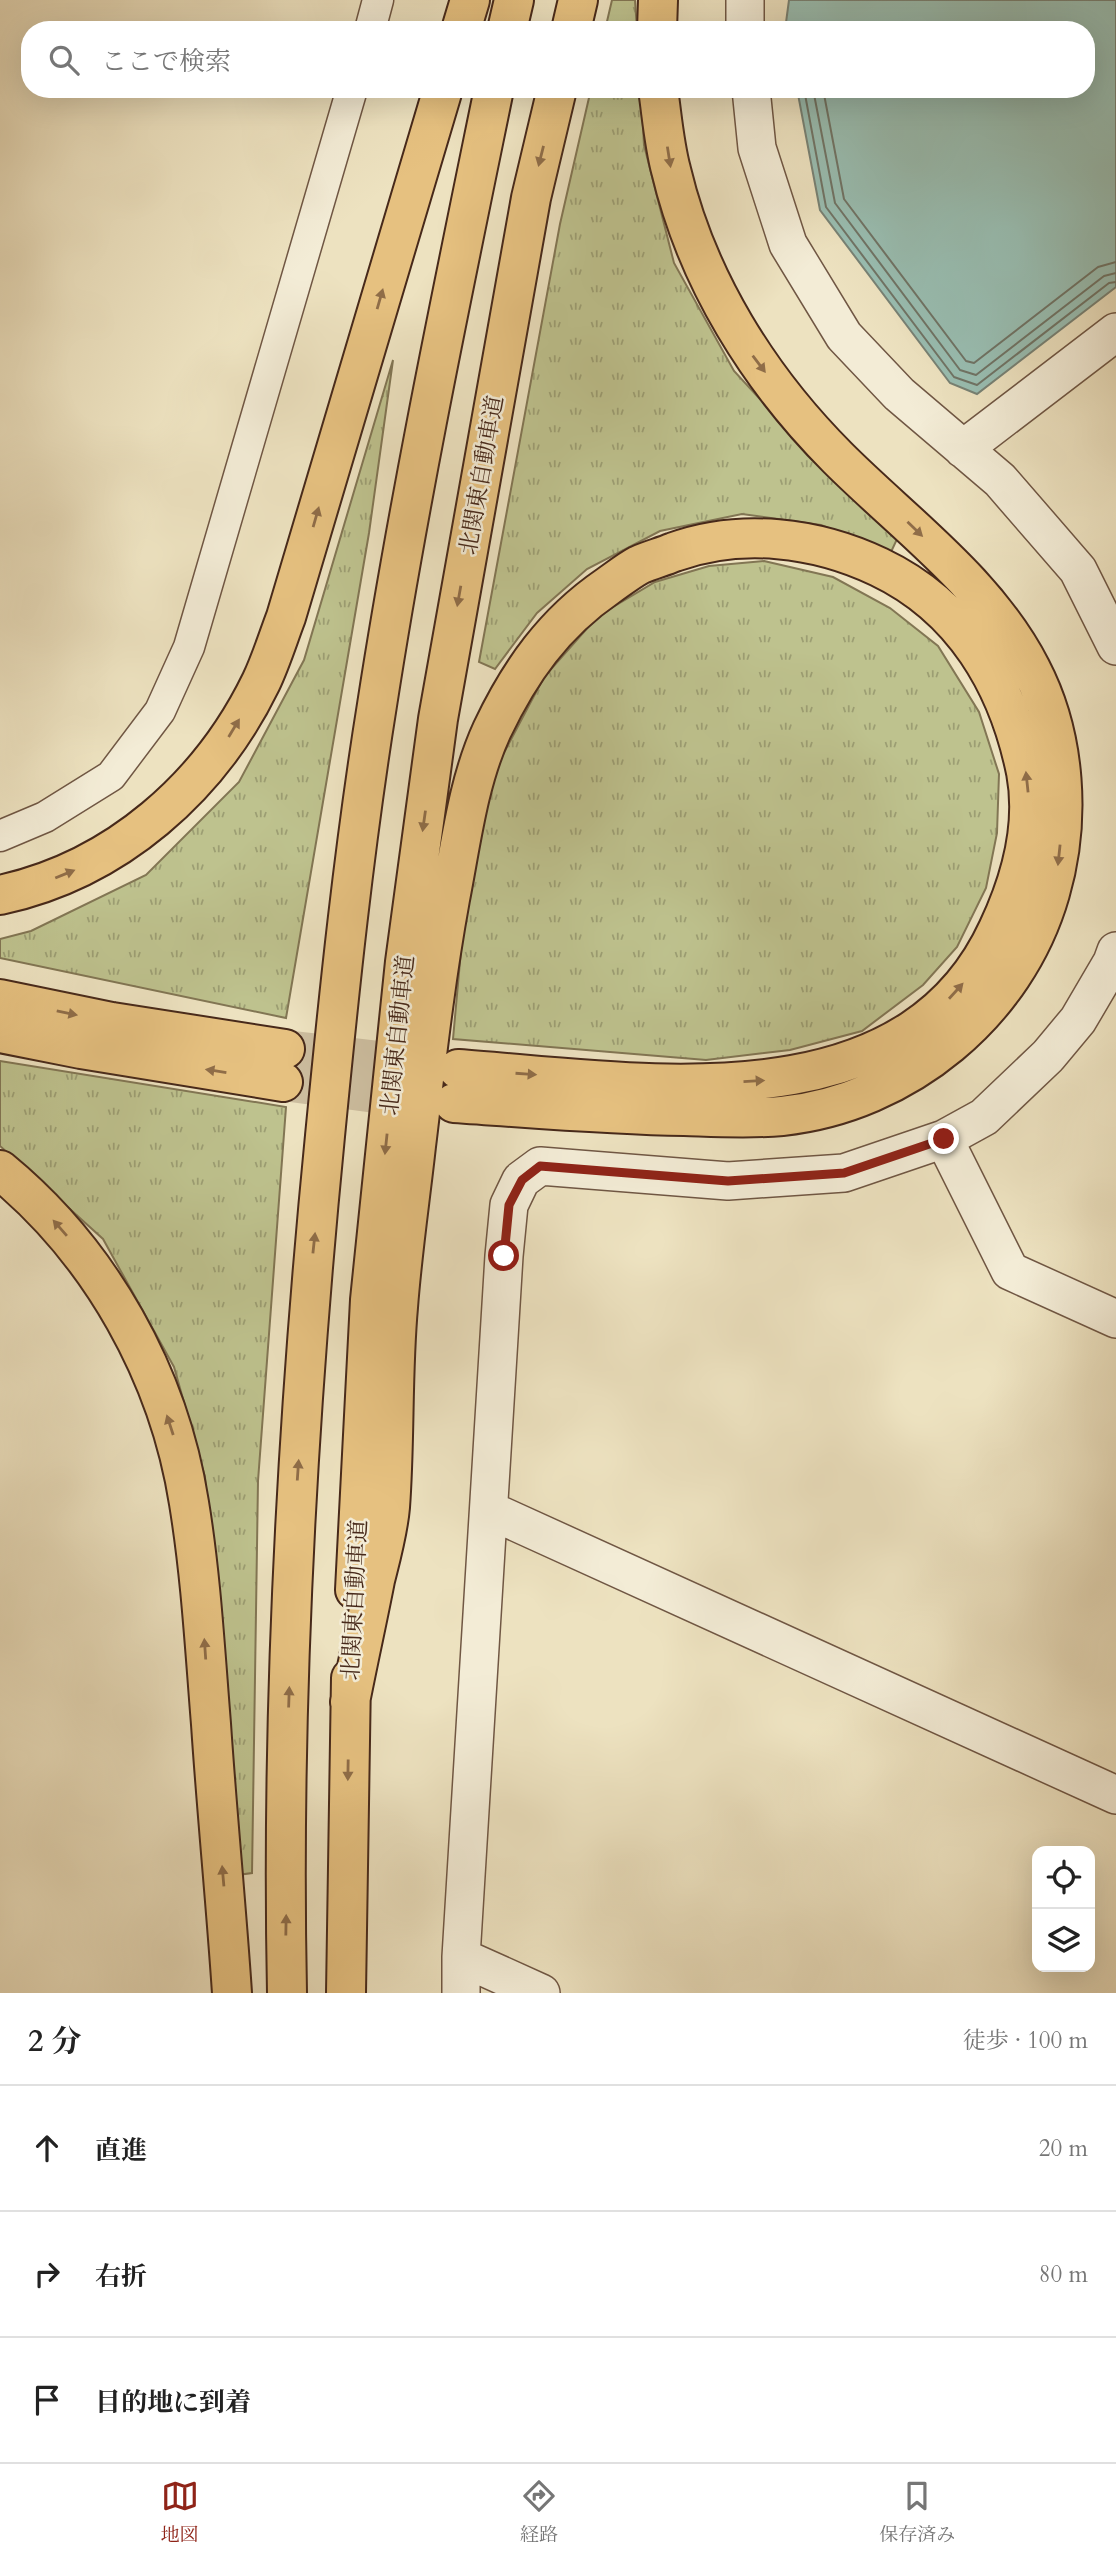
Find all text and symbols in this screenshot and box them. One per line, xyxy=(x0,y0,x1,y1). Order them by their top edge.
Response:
search box xyxy=(21,21,1095,98)
icon: search xyxy=(45,41,83,79)
text: ここで検索 xyxy=(101,44,231,79)
one-way arrow xyxy=(535,145,546,167)
one-way arrow xyxy=(663,146,674,168)
one-way arrow xyxy=(376,288,386,309)
one-way arrow xyxy=(752,354,766,373)
street label: 北関東自動車道 xyxy=(452,393,511,557)
one-way arrow xyxy=(311,506,321,527)
one-way arrow xyxy=(906,520,923,536)
one-way arrow xyxy=(454,585,465,607)
one-way arrow xyxy=(228,719,241,738)
one-way arrow xyxy=(1021,771,1032,793)
one-way arrow xyxy=(418,810,429,832)
one-way arrow xyxy=(1053,845,1064,867)
one-way arrow xyxy=(54,868,75,879)
street label: 北関東自動車道 xyxy=(374,953,421,1117)
one-way arrow xyxy=(948,982,964,1000)
one-way arrow xyxy=(56,1007,78,1018)
one-way arrow xyxy=(205,1065,227,1076)
one-way arrow xyxy=(516,1069,538,1080)
one-way arrow xyxy=(743,1075,765,1086)
route end xyxy=(928,1123,959,1154)
one-way arrow xyxy=(380,1133,391,1155)
one-way arrow xyxy=(52,1219,68,1237)
one-way arrow xyxy=(309,1232,320,1254)
route start xyxy=(488,1240,519,1271)
one-way arrow xyxy=(164,1414,175,1435)
one-way arrow xyxy=(293,1459,304,1481)
street label: 北関東自動車道 xyxy=(335,1519,374,1681)
one-way arrow xyxy=(199,1638,210,1660)
one-way arrow xyxy=(284,1686,295,1708)
one-way arrow xyxy=(343,1759,354,1781)
map controls xyxy=(1032,1846,1095,1972)
button: locate xyxy=(1032,1846,1095,1909)
one-way arrow xyxy=(217,1865,228,1887)
button: layers xyxy=(1032,1909,1095,1972)
one-way arrow xyxy=(281,1914,292,1936)
text: 2 分 xyxy=(28,2021,81,2062)
text: 徒歩 · 100 m xyxy=(963,2025,1088,2056)
icon: ahead xyxy=(28,2129,66,2167)
text: 直進 xyxy=(95,2133,147,2168)
text: 20 m xyxy=(1039,2133,1088,2164)
icon: right xyxy=(28,2255,66,2293)
text: 右折 xyxy=(95,2259,147,2294)
text: 80 m xyxy=(1039,2259,1088,2290)
icon: arrive xyxy=(28,2381,66,2419)
text: 目的地に到着 xyxy=(95,2385,251,2420)
tab: 地図 xyxy=(161,2477,199,2548)
tab: 経路 xyxy=(520,2477,558,2548)
tab: 保存済み xyxy=(879,2477,955,2548)

